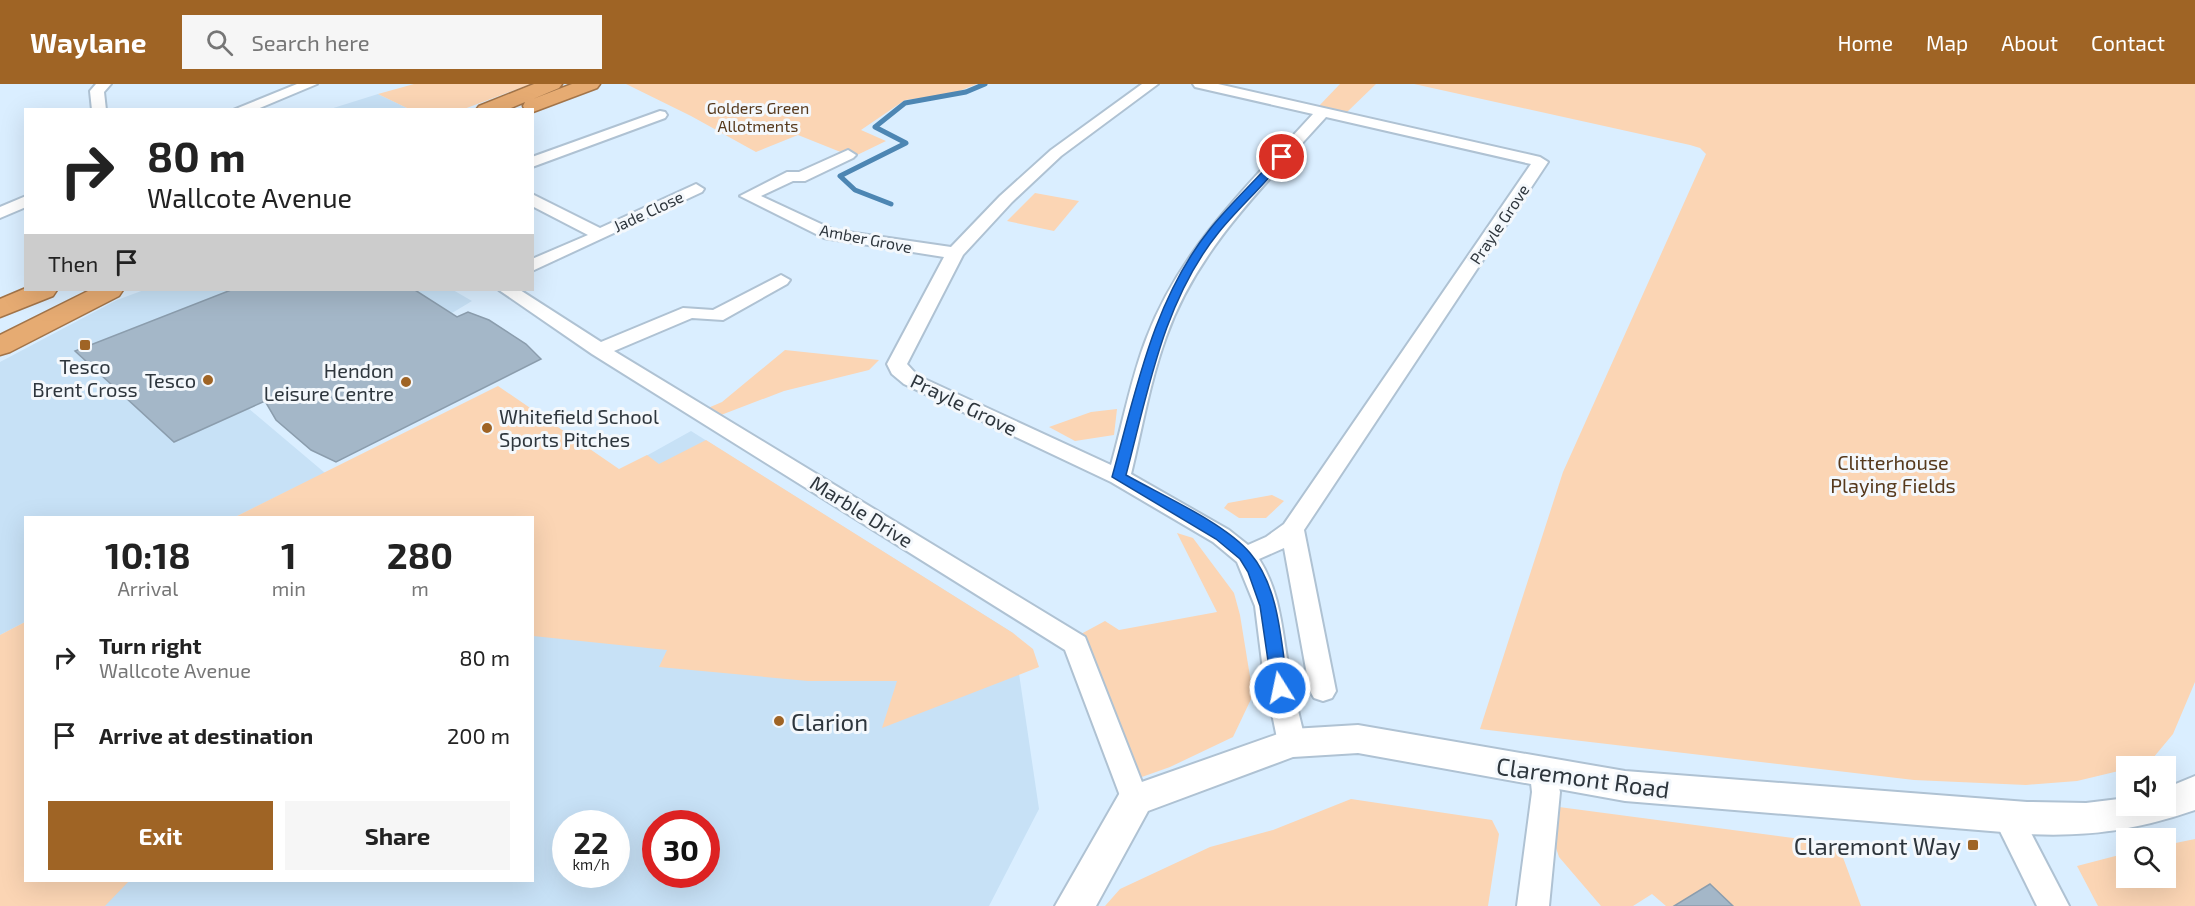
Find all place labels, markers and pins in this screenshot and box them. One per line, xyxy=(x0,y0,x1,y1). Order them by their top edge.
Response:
pin xyxy=(1256,131,1307,182)
marker: Tesco Brent Cross xyxy=(78,338,92,352)
place label: Tesco Brent Cross xyxy=(32,354,138,401)
place label: Hendon Leisure Centre xyxy=(264,358,394,405)
place label: Tesco xyxy=(145,368,196,392)
marker: Tesco xyxy=(201,373,215,387)
marker: Hendon Leisure Centre xyxy=(399,375,413,389)
place label: Whitefield School Sports Pitches xyxy=(499,404,659,451)
marker: Whitefield School Sports Pitches xyxy=(480,421,494,435)
place label: Clarion xyxy=(791,707,868,736)
marker: Clarion xyxy=(772,714,786,728)
place label: Claremont Way xyxy=(1794,831,1961,860)
marker: Claremont Way xyxy=(1966,838,1980,852)

